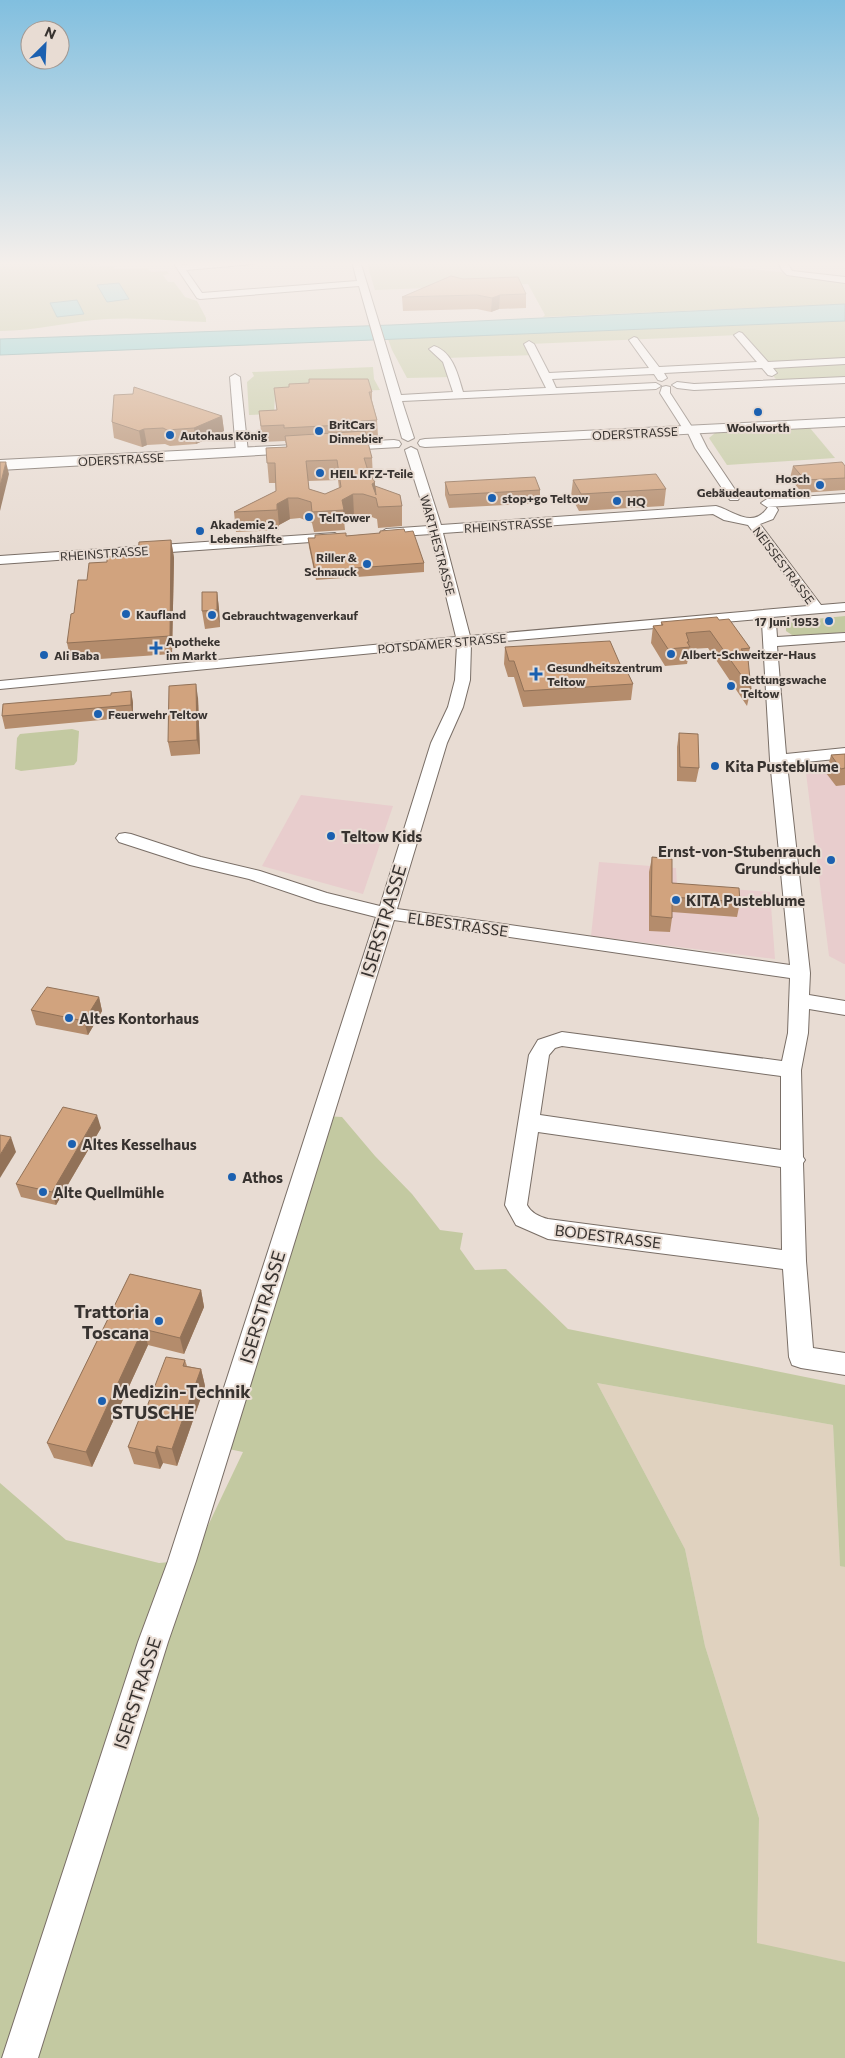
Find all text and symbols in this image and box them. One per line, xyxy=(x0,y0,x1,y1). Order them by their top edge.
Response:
north arrow xyxy=(20,20,70,70)
text: N xyxy=(42,23,59,43)
marker: Woolworth xyxy=(752,406,764,418)
place label: BritCars Dinnebier xyxy=(329,417,383,445)
place label: Woolworth xyxy=(726,420,790,434)
street label: ODERSTRASSE xyxy=(592,424,678,442)
marker: BritCars Dinnebier xyxy=(313,425,325,437)
place label: Autohaus König xyxy=(180,428,268,442)
marker: Autohaus König xyxy=(164,429,176,441)
street label: ODERSTRASSE xyxy=(78,450,164,468)
place label: HEIL KFZ-Teile xyxy=(330,466,413,480)
marker: HEIL KFZ-Teile xyxy=(314,467,326,479)
place label: Hosch Gebäudeautomation xyxy=(697,471,810,499)
marker: Hosch Gebäudeautomation xyxy=(814,479,826,491)
place label: stop+go Teltow xyxy=(502,491,588,505)
marker: stop+go Teltow xyxy=(486,492,498,504)
street label: WARTHESTRASSE xyxy=(418,493,458,597)
place label: HQ xyxy=(627,494,646,508)
marker: HQ xyxy=(611,495,623,507)
place label: TelTower xyxy=(319,510,370,524)
marker: TelTower xyxy=(303,511,315,523)
street label: RHEINSTRASSE xyxy=(463,515,553,535)
place label: Akademie 2. Lebenshälfte xyxy=(210,517,282,545)
street label: NEISSESTRASSE xyxy=(750,524,818,606)
marker: Akademie 2. Lebenshälfte xyxy=(194,525,206,537)
street label: RHEINSTRASSE xyxy=(59,543,149,563)
place label: Riller & Schnauck xyxy=(304,550,358,578)
marker: Riller & Schnauck xyxy=(361,558,373,570)
place label: Kaufland xyxy=(136,607,186,621)
marker: Kaufland xyxy=(120,608,132,620)
place label: Gebrauchtwagenverkauf xyxy=(222,608,358,622)
marker: Gebrauchtwagenverkauf xyxy=(206,609,218,621)
place label: 17 Juni 1953 xyxy=(755,614,819,629)
marker: 17 Juni 1953 xyxy=(823,615,835,627)
street label: POTSDAMER STRASSE xyxy=(377,630,507,656)
place label: Apotheke im Markt xyxy=(166,634,220,662)
marker: Apotheke im Markt xyxy=(150,642,162,654)
place label: Albert-Schweitzer-Haus xyxy=(681,647,816,661)
place label: Ali Baba xyxy=(54,648,99,662)
marker: Albert-Schweitzer-Haus xyxy=(665,648,677,660)
marker: Ali Baba xyxy=(38,649,50,661)
place label: Gesundheitszentrum Teltow xyxy=(547,660,662,688)
marker: Gesundheitszentrum Teltow xyxy=(529,667,543,681)
place label: Rettungswache Teltow xyxy=(741,672,826,700)
marker: Rettungswache Teltow xyxy=(725,680,737,692)
place label: Feuerwehr Teltow xyxy=(108,707,208,721)
marker: Feuerwehr Teltow xyxy=(92,708,104,720)
place label: Kita Pusteblume xyxy=(725,757,839,775)
marker: Kita Pusteblume xyxy=(709,760,721,772)
place label: Teltow Kids xyxy=(341,827,422,845)
marker: Teltow Kids xyxy=(325,830,337,842)
place label: Ernst-von-Stubenrauch Grundschule xyxy=(658,842,821,877)
marker: Ernst-von-Stubenrauch Grundschule xyxy=(825,854,837,866)
street label: ISERSTRASSE xyxy=(355,862,411,980)
place label: KITA Pusteblume xyxy=(686,891,805,909)
marker: KITA Pusteblume xyxy=(670,894,682,906)
street label: ELBESTRASSE xyxy=(407,908,509,940)
place label: Altes Kontorhaus xyxy=(79,1009,199,1027)
marker: Altes Kontorhaus xyxy=(63,1012,75,1024)
place label: Altes Kesselhaus xyxy=(82,1135,197,1153)
marker: Altes Kesselhaus xyxy=(66,1138,78,1150)
place label: Athos xyxy=(242,1168,283,1186)
marker: Athos xyxy=(226,1171,238,1183)
place label: Alte Quellmühle xyxy=(53,1183,164,1201)
marker: Alte Quellmühle xyxy=(37,1186,49,1198)
street label: BODESTRASSE xyxy=(554,1221,662,1251)
street label: ISERSTRASSE xyxy=(234,1248,290,1366)
place label: Trattoria Toscana xyxy=(74,1300,149,1343)
marker: Trattoria Toscana xyxy=(153,1315,165,1327)
place label: Medizin-Technik STUSCHE xyxy=(112,1380,251,1423)
marker: Medizin-Technik STUSCHE xyxy=(96,1395,108,1407)
street label: ISERSTRASSE xyxy=(109,1634,165,1752)

